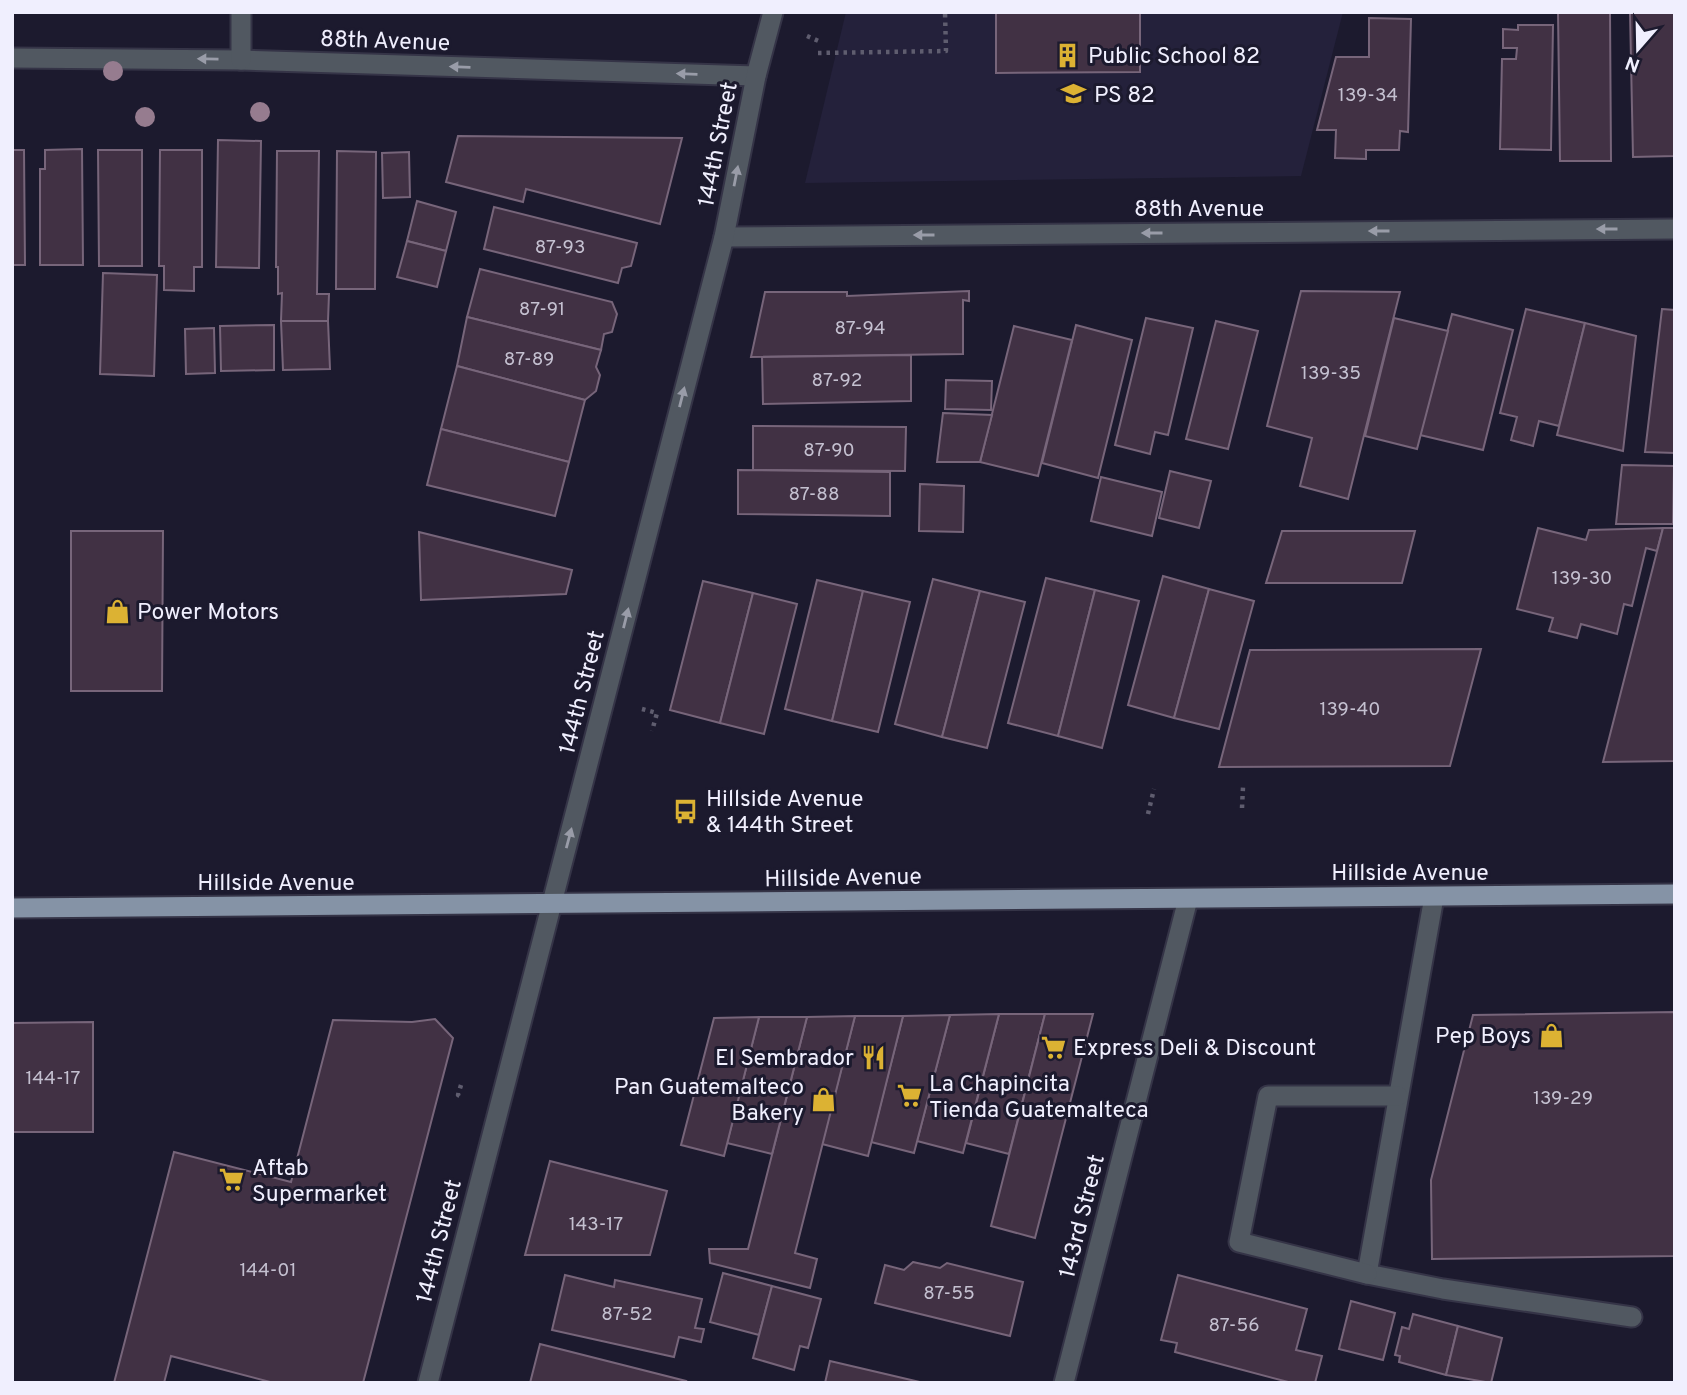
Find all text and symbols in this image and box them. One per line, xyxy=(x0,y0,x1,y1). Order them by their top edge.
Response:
north arrow xyxy=(1603,14,1673,84)
street label: 88th Avenue xyxy=(319,26,451,59)
building icon: Public School 82 xyxy=(1054,41,1082,69)
place label: Public School 82 xyxy=(1088,43,1260,72)
text: N xyxy=(1622,49,1643,77)
one-way arrow xyxy=(197,53,219,65)
one-way arrow xyxy=(449,61,471,72)
one-way arrow xyxy=(676,69,698,80)
street label: 144th Street xyxy=(693,80,746,209)
school or university icon: PS 82 xyxy=(1060,80,1088,108)
place label: PS 82 xyxy=(1094,82,1155,111)
house number: 139-34 xyxy=(1338,84,1398,108)
one-way arrow xyxy=(730,165,741,187)
street label: 88th Avenue xyxy=(1134,196,1264,225)
one-way arrow xyxy=(1595,224,1617,235)
one-way arrow xyxy=(1368,225,1390,237)
one-way arrow xyxy=(1140,227,1162,239)
one-way arrow xyxy=(913,229,935,241)
house number: 87-93 xyxy=(535,236,585,260)
house number: 87-91 xyxy=(519,298,565,322)
house number: 87-94 xyxy=(834,317,886,341)
house number: 87-89 xyxy=(504,348,554,372)
house number: 139-35 xyxy=(1301,362,1361,386)
house number: 87-92 xyxy=(812,369,862,393)
one-way arrow xyxy=(677,386,688,408)
house number: 87-90 xyxy=(803,439,855,463)
house number: 87-88 xyxy=(788,483,840,507)
house number: 139-30 xyxy=(1552,567,1612,591)
shop icon: Power Motors xyxy=(103,597,131,625)
place label: Power Motors xyxy=(137,599,279,628)
one-way arrow xyxy=(621,606,632,628)
street label: 144th Street xyxy=(554,628,613,758)
house number: 139-40 xyxy=(1319,698,1381,722)
place label: Hillside Avenue & 144th Street xyxy=(706,786,863,841)
bus stop icon: Hillside Avenue & 144th Street xyxy=(672,797,700,825)
one-way arrow xyxy=(564,827,575,849)
street label: Hillside Avenue xyxy=(1331,860,1489,889)
street label: Hillside Avenue xyxy=(764,864,922,895)
street label: Hillside Avenue xyxy=(197,870,355,899)
shop icon: Pep Boys xyxy=(1537,1021,1565,1049)
place label: Pep Boys xyxy=(1435,1023,1531,1052)
supermarket icon: Express Deli & Discount xyxy=(1039,1033,1067,1061)
place label: Express Deli & Discount xyxy=(1073,1035,1316,1064)
restaurant icon: El Sembrador xyxy=(860,1043,888,1071)
place label: El Sembrador xyxy=(715,1045,854,1074)
house number: 144-17 xyxy=(26,1067,80,1091)
place label: La Chapincita Tienda Guatemalteca xyxy=(929,1071,1149,1126)
place label: Pan Guatemalteco Bakery xyxy=(614,1074,804,1129)
supermarket icon: La Chapincita Tienda Guatemalteca xyxy=(895,1082,923,1110)
shop icon: Pan Guatemalteco Bakery xyxy=(810,1085,838,1113)
house number: 139-29 xyxy=(1533,1087,1593,1111)
street label: 143rd Street xyxy=(1054,1152,1113,1281)
place label: Aftab Supermarket xyxy=(252,1155,387,1210)
supermarket icon: Aftab Supermarket xyxy=(218,1166,246,1194)
street label: 144th Street xyxy=(411,1177,470,1307)
house number: 143-17 xyxy=(569,1213,623,1237)
house number: 144-01 xyxy=(239,1259,297,1283)
house number: 87-55 xyxy=(923,1282,975,1306)
house number: 87-52 xyxy=(601,1303,653,1327)
house number: 87-56 xyxy=(1208,1314,1260,1338)

